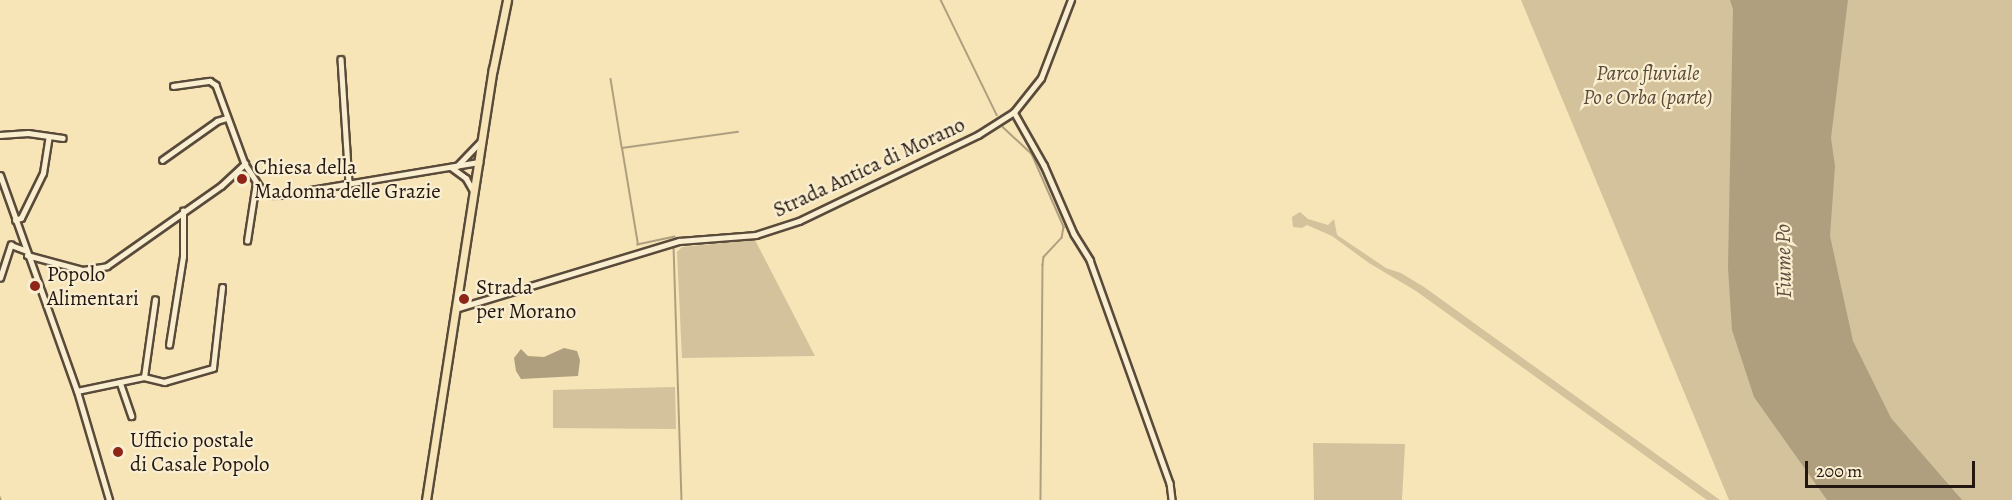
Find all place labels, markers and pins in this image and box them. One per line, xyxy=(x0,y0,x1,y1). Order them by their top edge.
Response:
place label: Chiesa della Madonna delle Grazie xyxy=(254,154,441,204)
marker: Chiesa della Madonna delle Grazie xyxy=(235,172,249,186)
place label: Popolo Alimentari xyxy=(47,261,139,311)
place label: Strada per Morano xyxy=(476,274,576,324)
marker: Popolo Alimentari xyxy=(28,279,42,293)
marker: Strada per Morano xyxy=(457,292,471,306)
place label: Ufficio postale di Casale Popolo xyxy=(130,427,269,477)
marker: Ufficio postale di Casale Popolo xyxy=(111,445,125,459)

